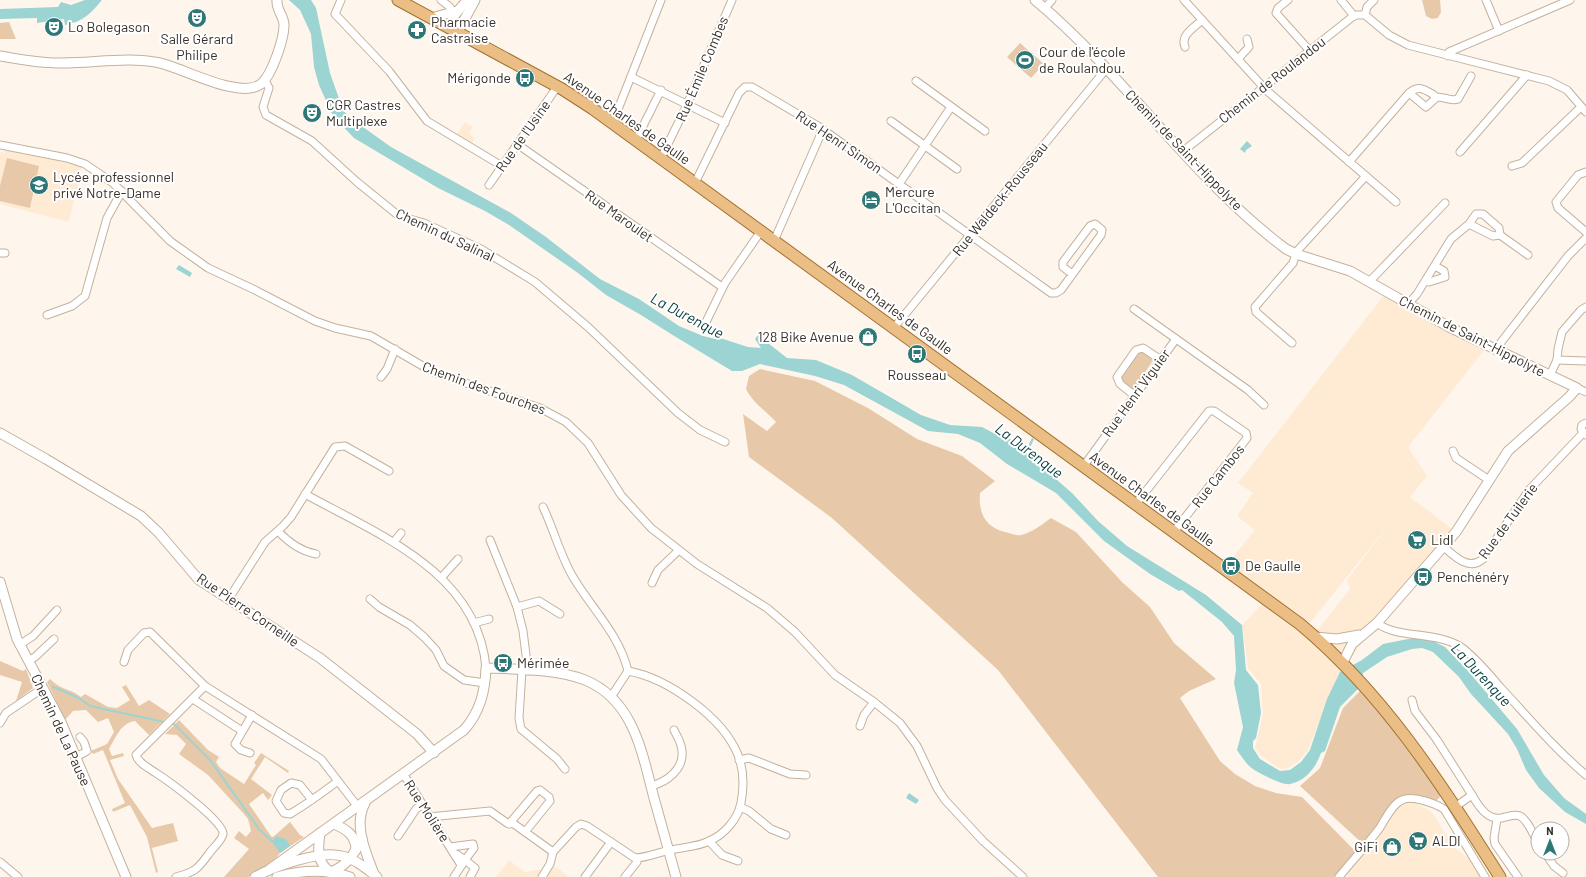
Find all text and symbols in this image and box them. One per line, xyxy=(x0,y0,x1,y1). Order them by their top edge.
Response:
theatre icon: Salle Gérard Philipe xyxy=(186,7,208,29)
place label: Pharmacie Castraise xyxy=(431,13,496,46)
street label: Rue Émile Combes xyxy=(672,13,731,124)
theatre icon: Lo Bolegason xyxy=(43,16,65,38)
place label: Lo Bolegason xyxy=(68,18,150,35)
pharmacy icon: Pharmacie Castraise xyxy=(406,19,428,41)
place label: Salle Gérard Philipe xyxy=(161,30,233,63)
street label: Chemin de Roulandou xyxy=(1215,33,1329,127)
place label: Cour de l'école de Roulandou. xyxy=(1039,43,1126,76)
sports icon: Cour de l'école de Roulandou. xyxy=(1014,49,1036,71)
bus stop icon: Mérigonde xyxy=(514,67,536,89)
street label: Avenue Charles de Gaulle xyxy=(561,67,694,168)
place label: Mérigonde xyxy=(447,69,511,86)
street label: Chemin de Saint-Hippolyte xyxy=(1122,86,1247,214)
place label: CGR Castres Multiplexe xyxy=(326,96,401,129)
street label: Rue de l'Usine xyxy=(492,97,554,175)
theatre icon: CGR Castres Multiplexe xyxy=(301,102,323,124)
street label: Rue Henri Simon xyxy=(793,106,886,177)
street label: Rue Waldeck-Rousseau xyxy=(948,138,1051,259)
place label: Lycée professionnel privé Notre-Dame xyxy=(53,168,174,201)
school or university icon: Lycée professionnel privé Notre-Dame xyxy=(28,174,50,196)
place label: Mercure L'Occitan xyxy=(885,183,941,216)
street label: Rue Maroulet xyxy=(582,186,657,245)
hotel icon: Mercure L'Occitan xyxy=(860,189,882,211)
street label: Chemin du Salinal xyxy=(393,204,497,265)
street label: Avenue Charles de Gaulle xyxy=(824,255,956,358)
water label: La Durenque xyxy=(648,288,727,342)
street label: Chemin de Saint-Hippolyte xyxy=(1396,291,1548,380)
shop icon: 128 Bike Avenue xyxy=(857,326,879,348)
place label: 128 Bike Avenue xyxy=(758,328,854,345)
bus stop icon: Rousseau xyxy=(906,343,928,365)
street label: Rue Henri Viguier xyxy=(1098,345,1173,440)
street label: Chemin des Fourches xyxy=(420,357,548,418)
place label: Rousseau xyxy=(888,366,946,383)
water label: La Durenque xyxy=(992,419,1067,482)
street label: Rue Cambos xyxy=(1188,441,1248,511)
street label: Avenue Charles de Gaulle xyxy=(1086,447,1218,550)
street label: Rue de Tuilerie xyxy=(1474,480,1541,562)
supermarket icon: Lidl xyxy=(1406,529,1428,551)
place label: Lidl xyxy=(1431,531,1453,548)
bus stop icon: De Gaulle xyxy=(1220,555,1242,577)
place label: De Gaulle xyxy=(1245,557,1301,574)
bus stop icon: Penchénéry xyxy=(1412,566,1434,588)
place label: Penchénéry xyxy=(1437,568,1510,585)
street label: Rue Pierre Corneille xyxy=(194,569,303,650)
water label: La Durenque xyxy=(1448,639,1516,710)
bus stop icon: Mérimée xyxy=(492,652,514,674)
place label: Mérimée xyxy=(517,654,570,671)
street label: Chemin de La Pause xyxy=(28,671,95,789)
street label: Rue Molière xyxy=(401,776,454,845)
north arrow xyxy=(1530,821,1570,861)
text: N xyxy=(1546,824,1554,837)
supermarket icon: ALDI xyxy=(1407,830,1429,852)
place label: ALDI xyxy=(1432,832,1461,849)
shop icon: GiFi xyxy=(1381,836,1403,858)
place label: GiFi xyxy=(1354,838,1378,855)

